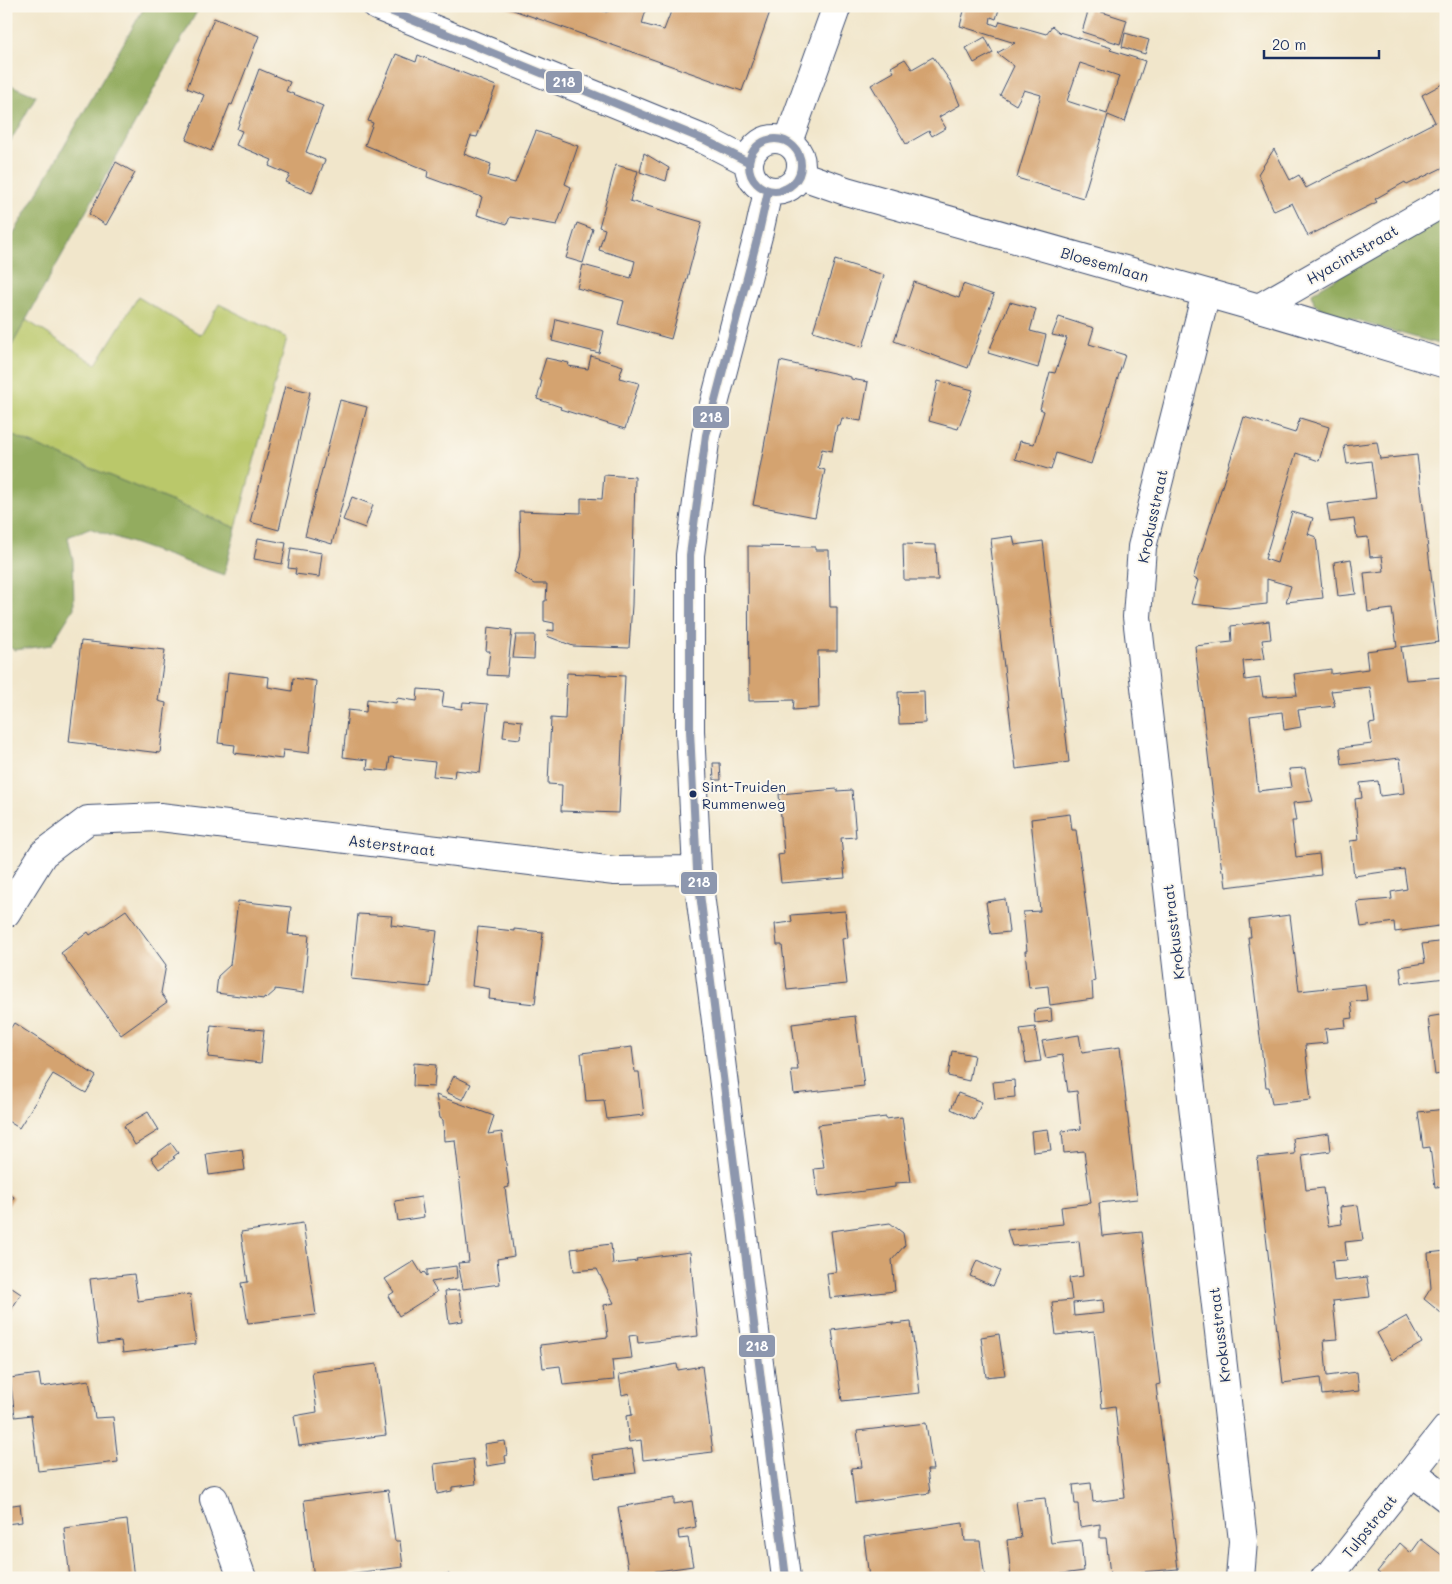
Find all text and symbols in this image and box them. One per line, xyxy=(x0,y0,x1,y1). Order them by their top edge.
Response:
scale bar xyxy=(1264,28,1380,60)
text: 20 m xyxy=(1272,34,1306,54)
line badge: 218 xyxy=(545,70,583,94)
text: 218 xyxy=(553,72,576,91)
street label: Hyacintstraat xyxy=(1302,220,1402,288)
street label: Bloesemlaan xyxy=(1059,242,1151,286)
line badge: 218 xyxy=(692,405,730,429)
text: 218 xyxy=(700,407,723,426)
street label: Krokusstraat xyxy=(1132,467,1172,565)
place label: Sint-Truiden Rummenweg xyxy=(702,777,786,813)
marker: Sint-Truiden Rummenweg xyxy=(688,789,698,799)
street label: Asterstraat xyxy=(347,830,437,860)
line badge: 218 xyxy=(680,871,718,895)
text: 218 xyxy=(688,872,711,891)
street label: Krokusstraat xyxy=(1157,883,1189,981)
street label: Krokusstraat xyxy=(1203,1286,1235,1384)
line badge: 218 xyxy=(738,1334,776,1358)
text: 218 xyxy=(746,1336,769,1355)
street label: Tulpstraat xyxy=(1337,1490,1401,1562)

